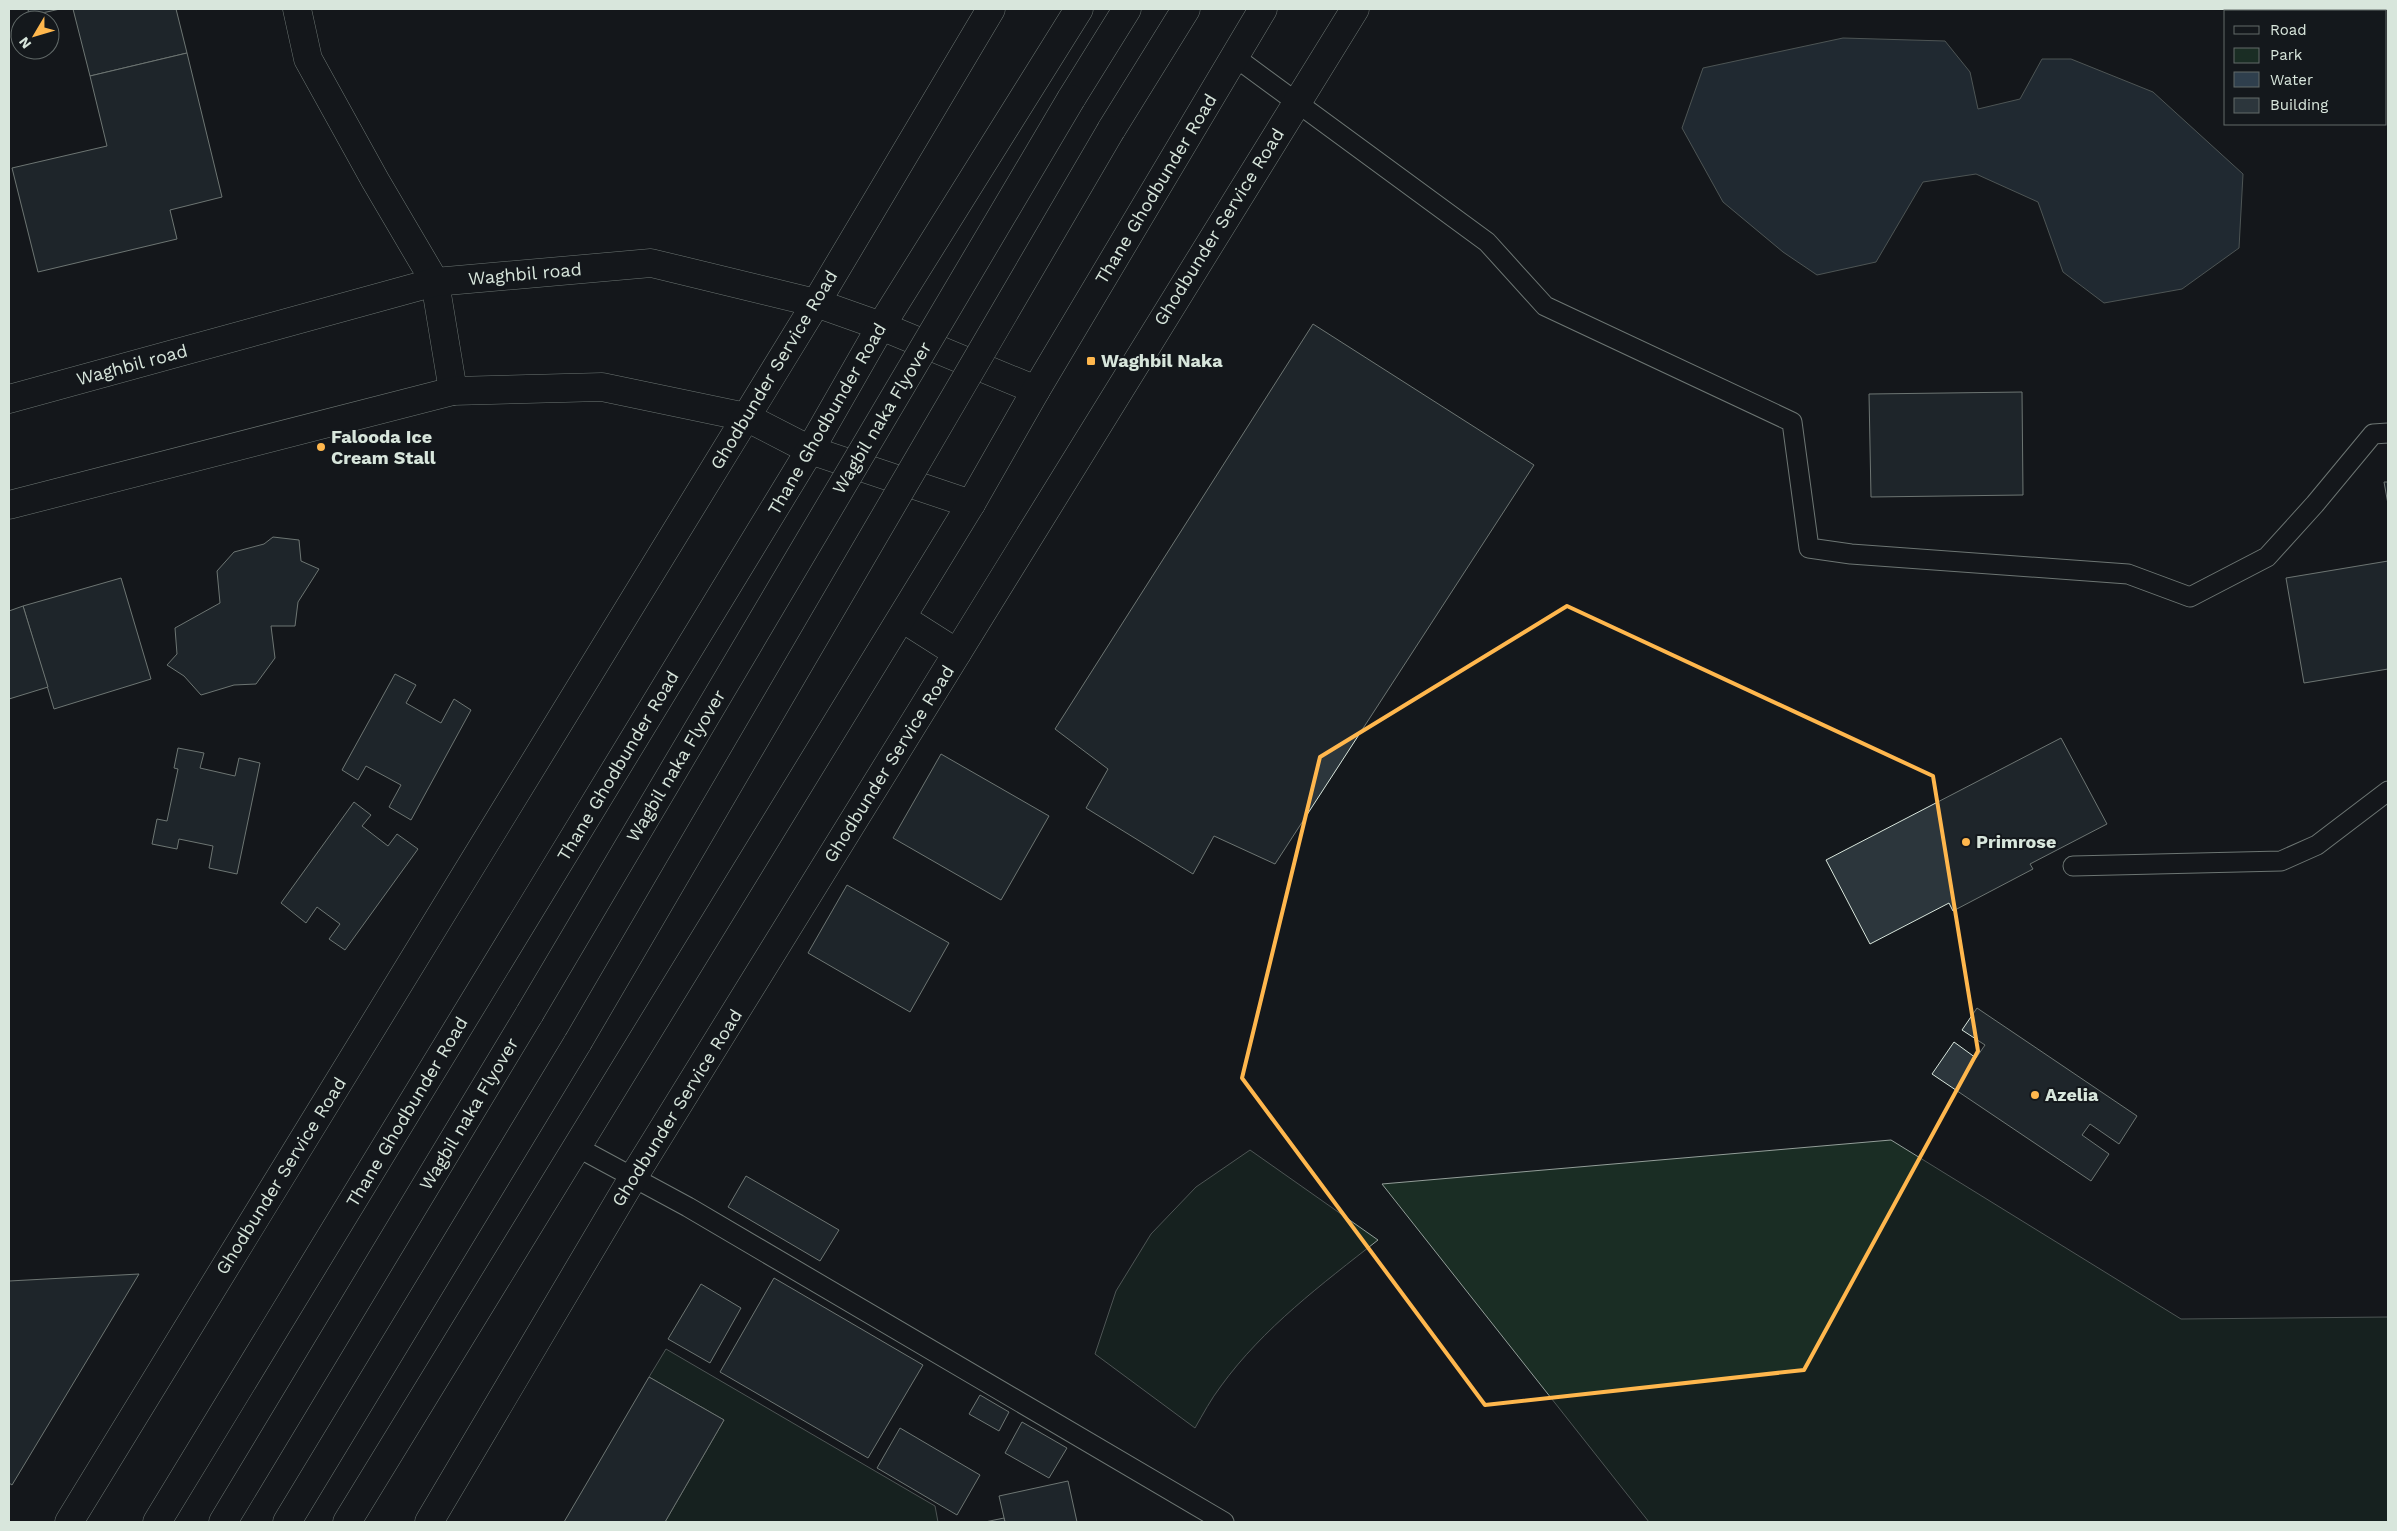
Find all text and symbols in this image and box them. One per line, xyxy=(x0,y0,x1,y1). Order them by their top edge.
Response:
north arrow xyxy=(10,10,60,60)
legend xyxy=(2224,10,2387,125)
text: Road xyxy=(2270,21,2307,39)
text: N xyxy=(15,34,34,52)
text: Park xyxy=(2270,46,2303,64)
text: Water xyxy=(2270,71,2313,89)
street label: Thane Ghodbunder Road xyxy=(1090,90,1221,288)
text: Building xyxy=(2270,96,2328,114)
street label: Ghodbunder Service Road xyxy=(1149,124,1288,329)
street label: Waghbil road xyxy=(467,258,583,289)
street label: Ghodbunder Service Road xyxy=(706,266,841,473)
street label: Thane Ghodbunder Road xyxy=(763,319,890,518)
street label: Wagbil naka Flyover xyxy=(828,338,935,498)
street label: Waghbil road xyxy=(74,340,190,389)
place label: Waghbil Naka xyxy=(1101,350,1223,371)
marker: Waghbil Naka xyxy=(1085,355,1097,367)
place label: Falooda Ice Cream Stall xyxy=(331,426,436,468)
marker: Falooda Ice Cream Stall xyxy=(315,441,327,453)
street label: Ghodbunder Service Road xyxy=(819,661,958,866)
street label: Thane Ghodbunder Road xyxy=(552,667,683,865)
street label: Wagbil naka Flyover xyxy=(622,686,729,846)
place label: Primrose xyxy=(1976,831,2056,852)
marker: Primrose xyxy=(1960,836,1972,848)
street label: Ghodbunder Service Road xyxy=(607,1005,746,1210)
street label: Thane Ghodbunder Road xyxy=(341,1013,472,1211)
street label: Wagbil naka Flyover xyxy=(415,1034,522,1194)
street label: Ghodbunder Service Road xyxy=(211,1073,350,1278)
place label: Azelia xyxy=(2045,1084,2099,1105)
marker: Azelia xyxy=(2029,1089,2041,1101)

